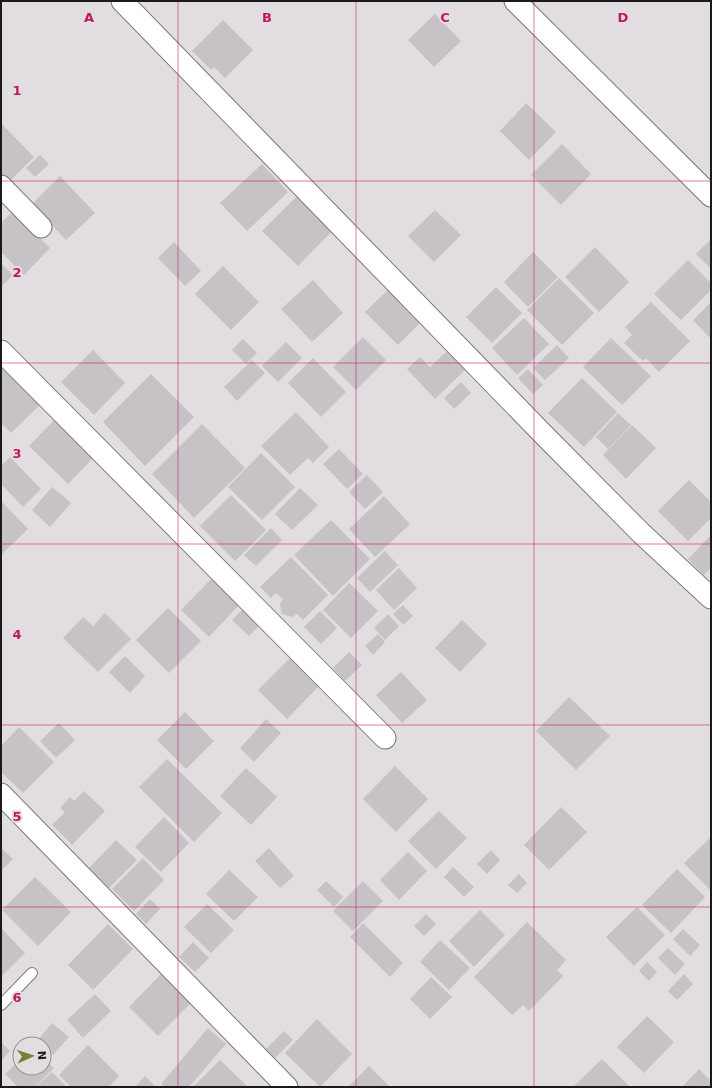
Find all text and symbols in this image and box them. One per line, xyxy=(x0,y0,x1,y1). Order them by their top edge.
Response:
text: A xyxy=(84,10,94,25)
text: B xyxy=(262,10,272,25)
text: C xyxy=(440,10,450,25)
text: D xyxy=(618,10,629,25)
text: 1 xyxy=(12,83,22,98)
text: 2 xyxy=(12,265,22,280)
text: 3 xyxy=(12,446,22,461)
text: 4 xyxy=(12,627,22,642)
text: 5 xyxy=(12,809,22,824)
text: 6 xyxy=(12,990,22,1005)
north arrow xyxy=(12,1036,52,1076)
text: N xyxy=(35,1051,48,1060)

